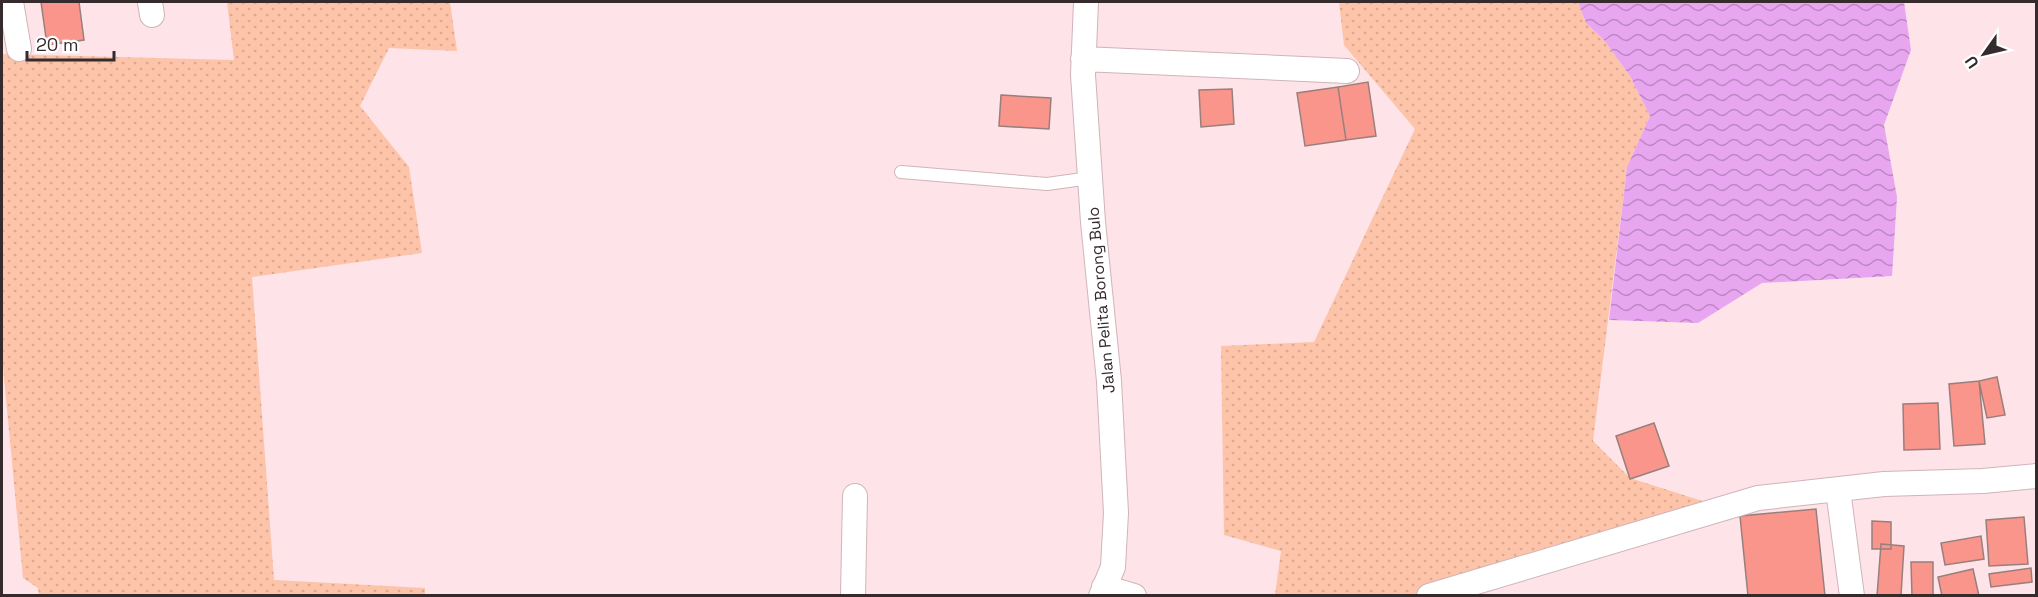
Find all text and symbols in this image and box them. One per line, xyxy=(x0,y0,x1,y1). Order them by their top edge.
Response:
scale bar xyxy=(27,24,114,62)
north arrow xyxy=(1954,24,2014,84)
text: 20 m xyxy=(36,33,79,56)
text: U xyxy=(1960,52,1984,72)
street label: Jalan Pelita Borong Bulo xyxy=(1082,206,1120,394)

